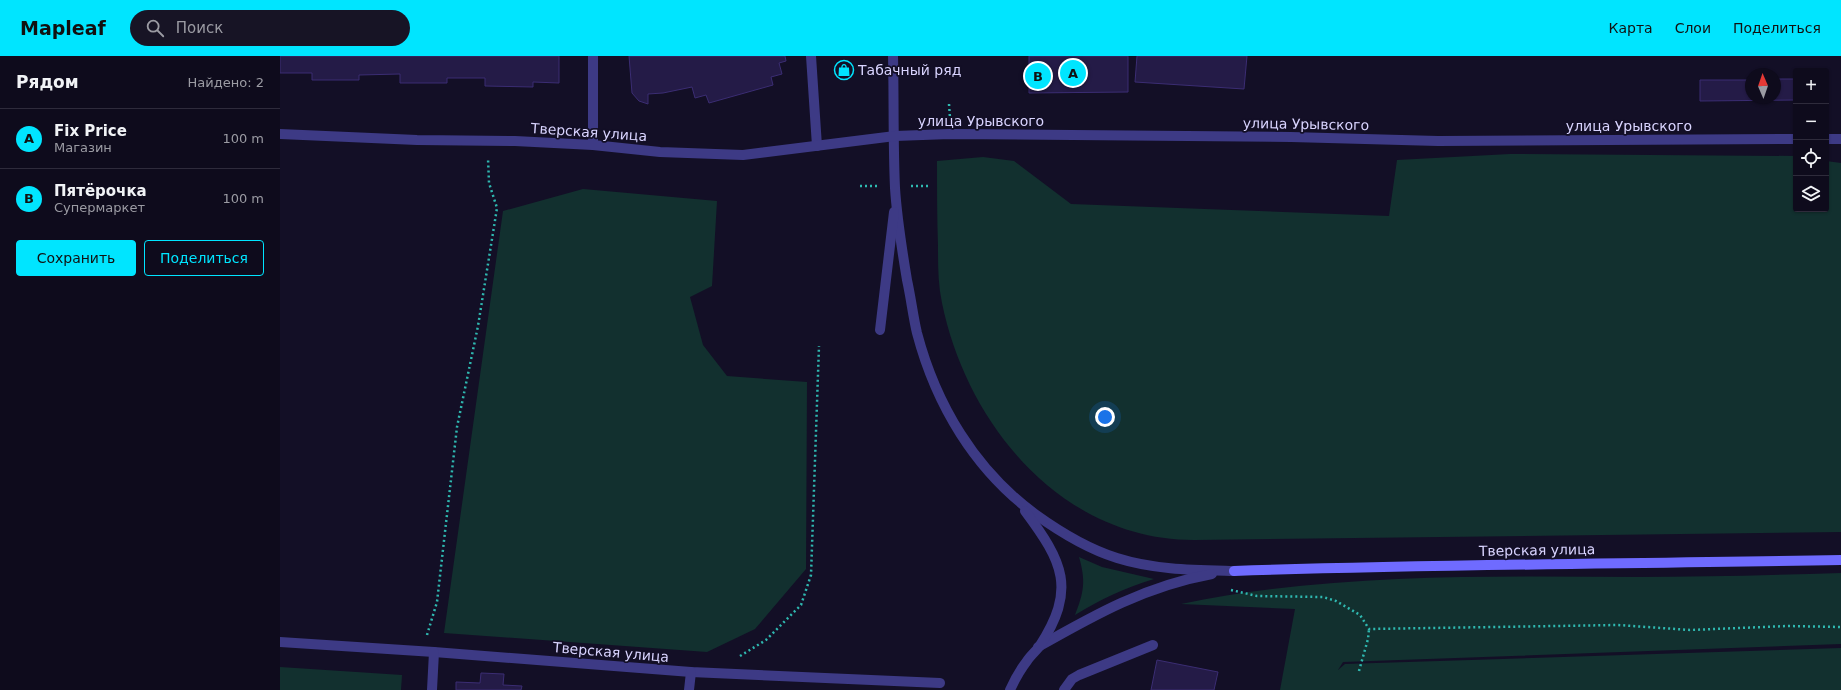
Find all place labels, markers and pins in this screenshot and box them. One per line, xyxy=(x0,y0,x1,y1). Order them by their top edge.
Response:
pin: A xyxy=(1060,58,1086,88)
shop icon: Табачный ряд xyxy=(833,59,855,81)
pin: B xyxy=(1025,61,1051,91)
place label: Табачный ряд xyxy=(857,62,961,78)

